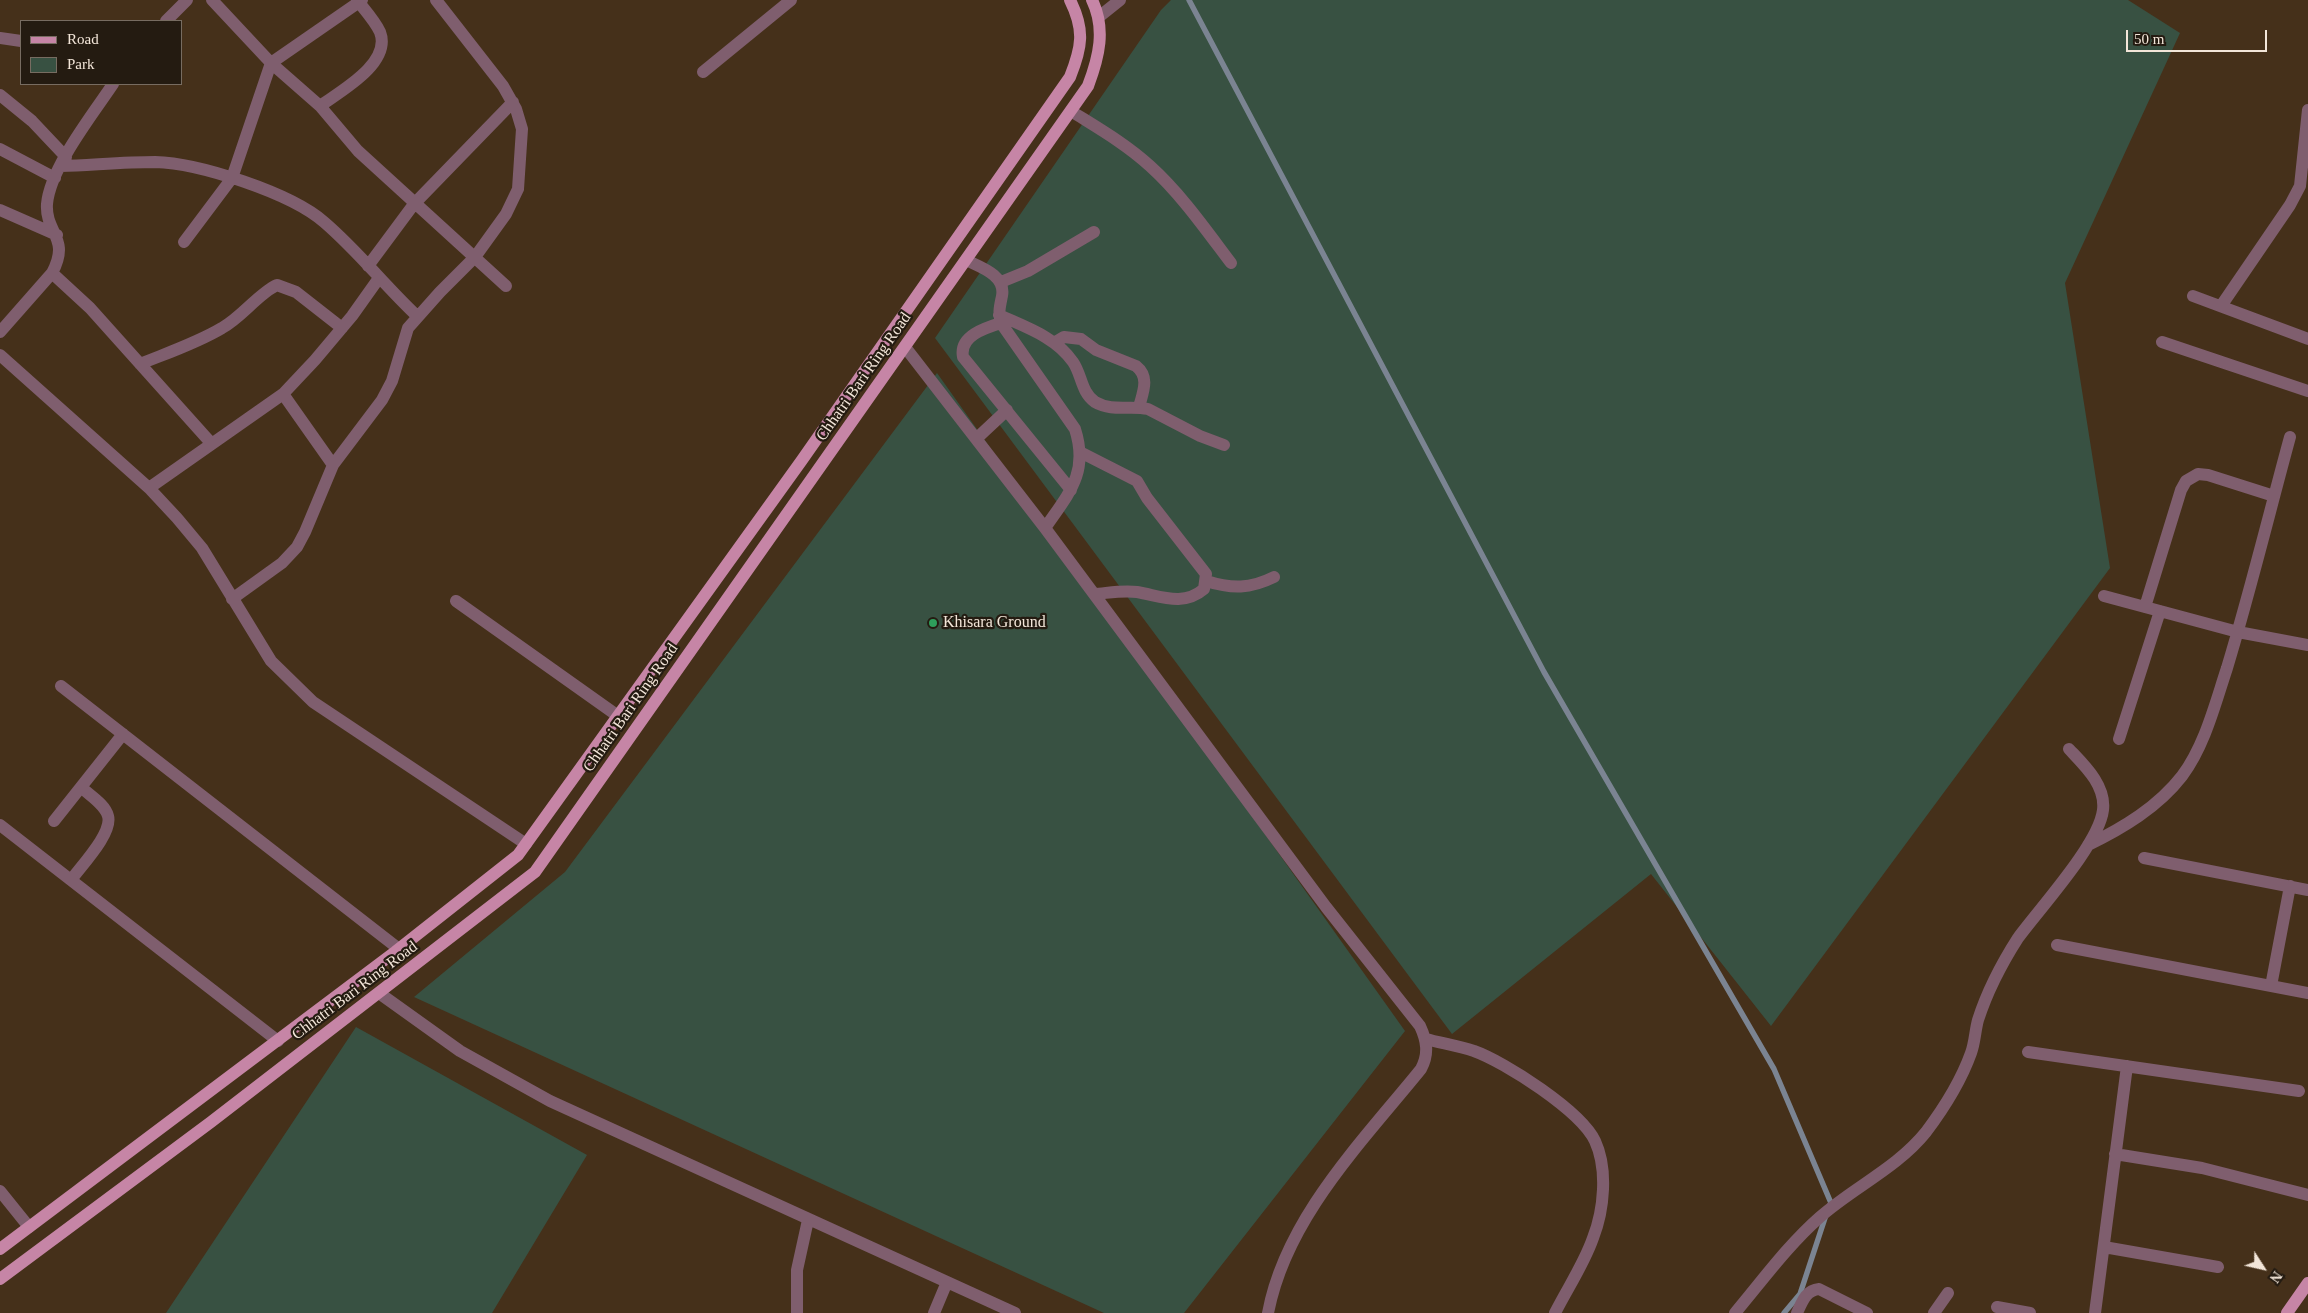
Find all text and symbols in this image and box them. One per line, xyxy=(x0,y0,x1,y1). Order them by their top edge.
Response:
legend xyxy=(20,20,182,85)
scale bar xyxy=(2128,20,2269,52)
text: Road xyxy=(67,31,99,47)
text: 50 m xyxy=(2134,31,2164,47)
text: Park xyxy=(67,56,95,72)
street label: Chhatri Bari Ring Road xyxy=(812,309,916,445)
place label: Khisara Ground xyxy=(943,613,1046,633)
marker: Khisara Ground xyxy=(927,617,939,629)
street label: Chhatri Bari Ring Road xyxy=(579,640,683,776)
street label: Chhatri Bari Ring Road xyxy=(288,937,422,1045)
north arrow xyxy=(2238,1243,2288,1293)
text: N xyxy=(2267,1268,2285,1285)

